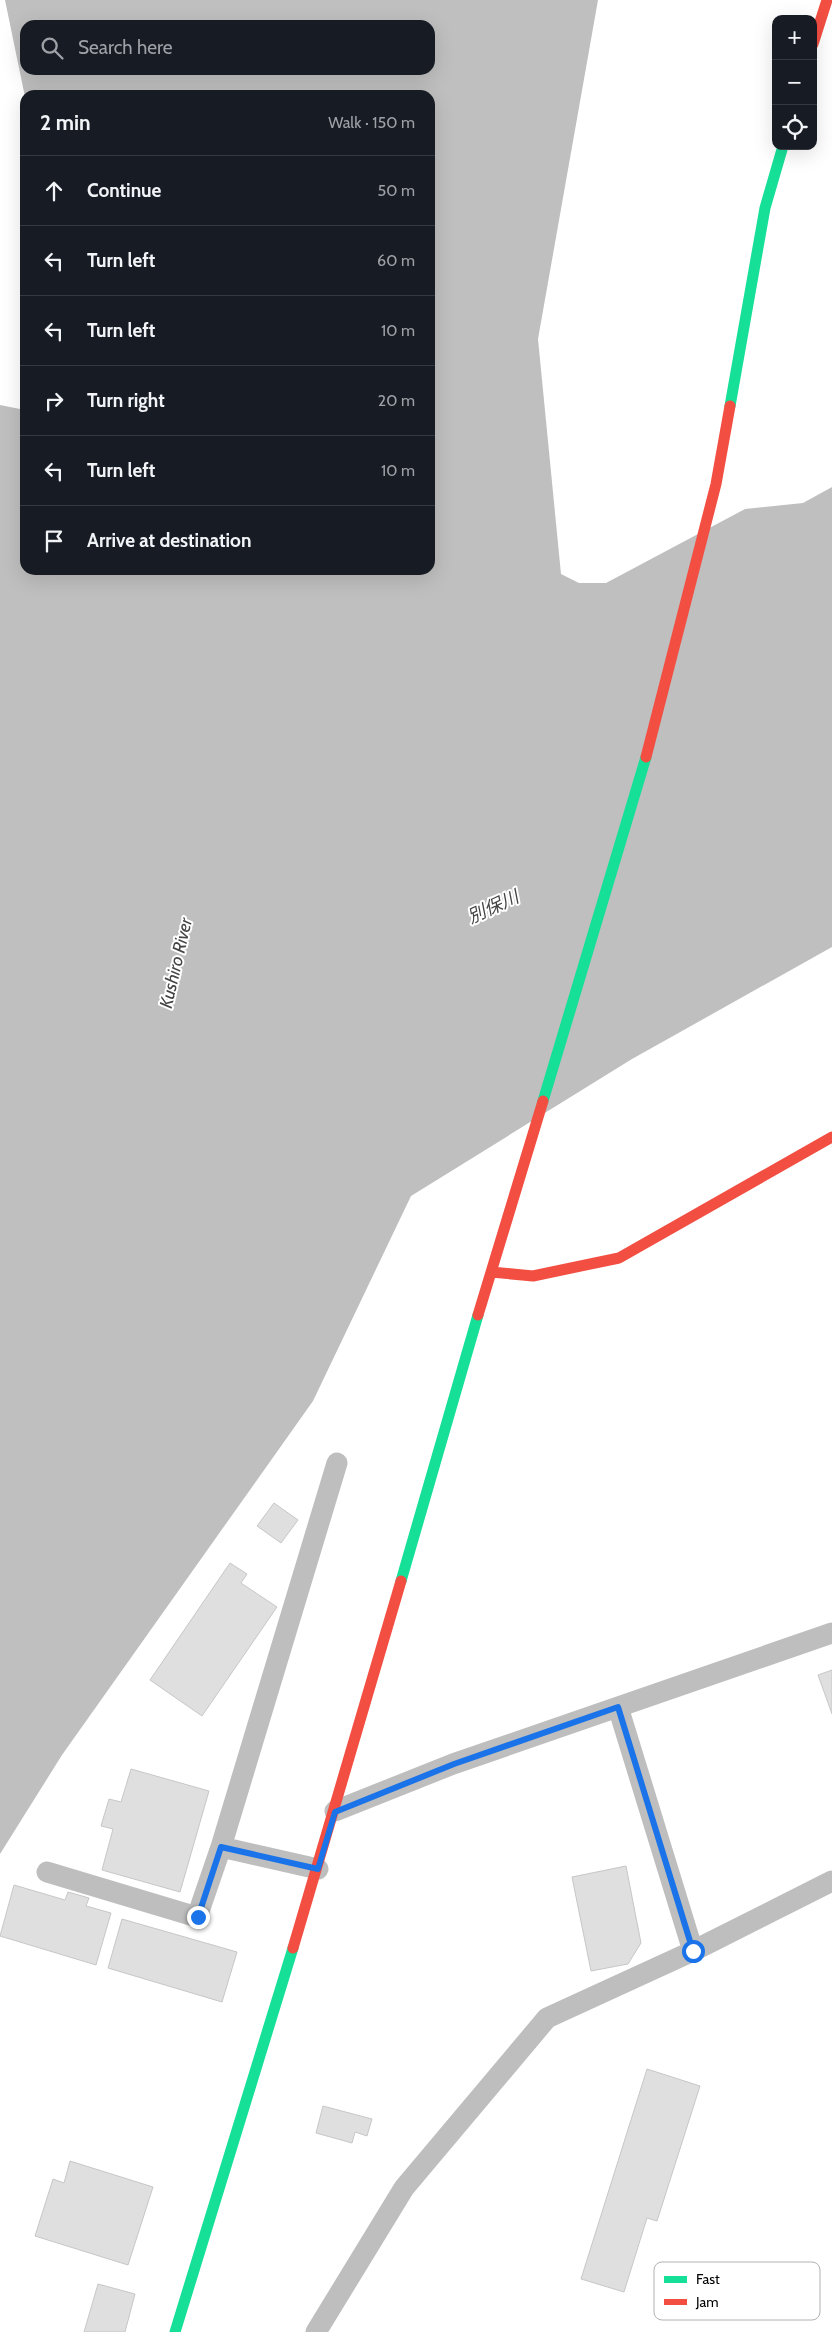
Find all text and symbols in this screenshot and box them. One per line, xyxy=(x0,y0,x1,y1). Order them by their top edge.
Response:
map controls xyxy=(772,15,817,150)
button: + xyxy=(772,15,817,60)
search box xyxy=(20,20,435,75)
icon: search xyxy=(38,34,66,62)
text: Search here xyxy=(78,36,172,59)
button: − xyxy=(772,60,817,105)
button: locate xyxy=(772,105,817,150)
text: 2 min xyxy=(40,110,91,135)
text: Walk · 150 m xyxy=(328,113,415,132)
icon: ahead xyxy=(40,177,68,205)
text: Continue xyxy=(87,179,161,202)
text: 50 m xyxy=(378,181,415,200)
icon: left xyxy=(40,247,68,275)
text: Turn left xyxy=(87,249,155,272)
text: 60 m xyxy=(377,251,415,270)
icon: left xyxy=(40,317,68,345)
text: Turn left xyxy=(87,319,155,342)
text: 10 m xyxy=(381,321,415,340)
icon: right xyxy=(40,387,68,415)
text: Turn right xyxy=(87,389,165,412)
text: 20 m xyxy=(378,391,415,410)
icon: left xyxy=(40,457,68,485)
text: Turn left xyxy=(87,459,155,482)
text: 10 m xyxy=(381,461,415,480)
icon: arrive xyxy=(40,527,68,555)
text: Arrive at destination xyxy=(87,529,251,552)
water label: 別保川 xyxy=(464,885,524,928)
water label: Kushiro River xyxy=(155,914,197,1010)
route end xyxy=(187,1906,210,1929)
route start xyxy=(682,1940,705,1963)
legend xyxy=(654,2262,820,2320)
text: Fast xyxy=(696,2270,720,2288)
text: Jam xyxy=(695,2293,718,2311)

